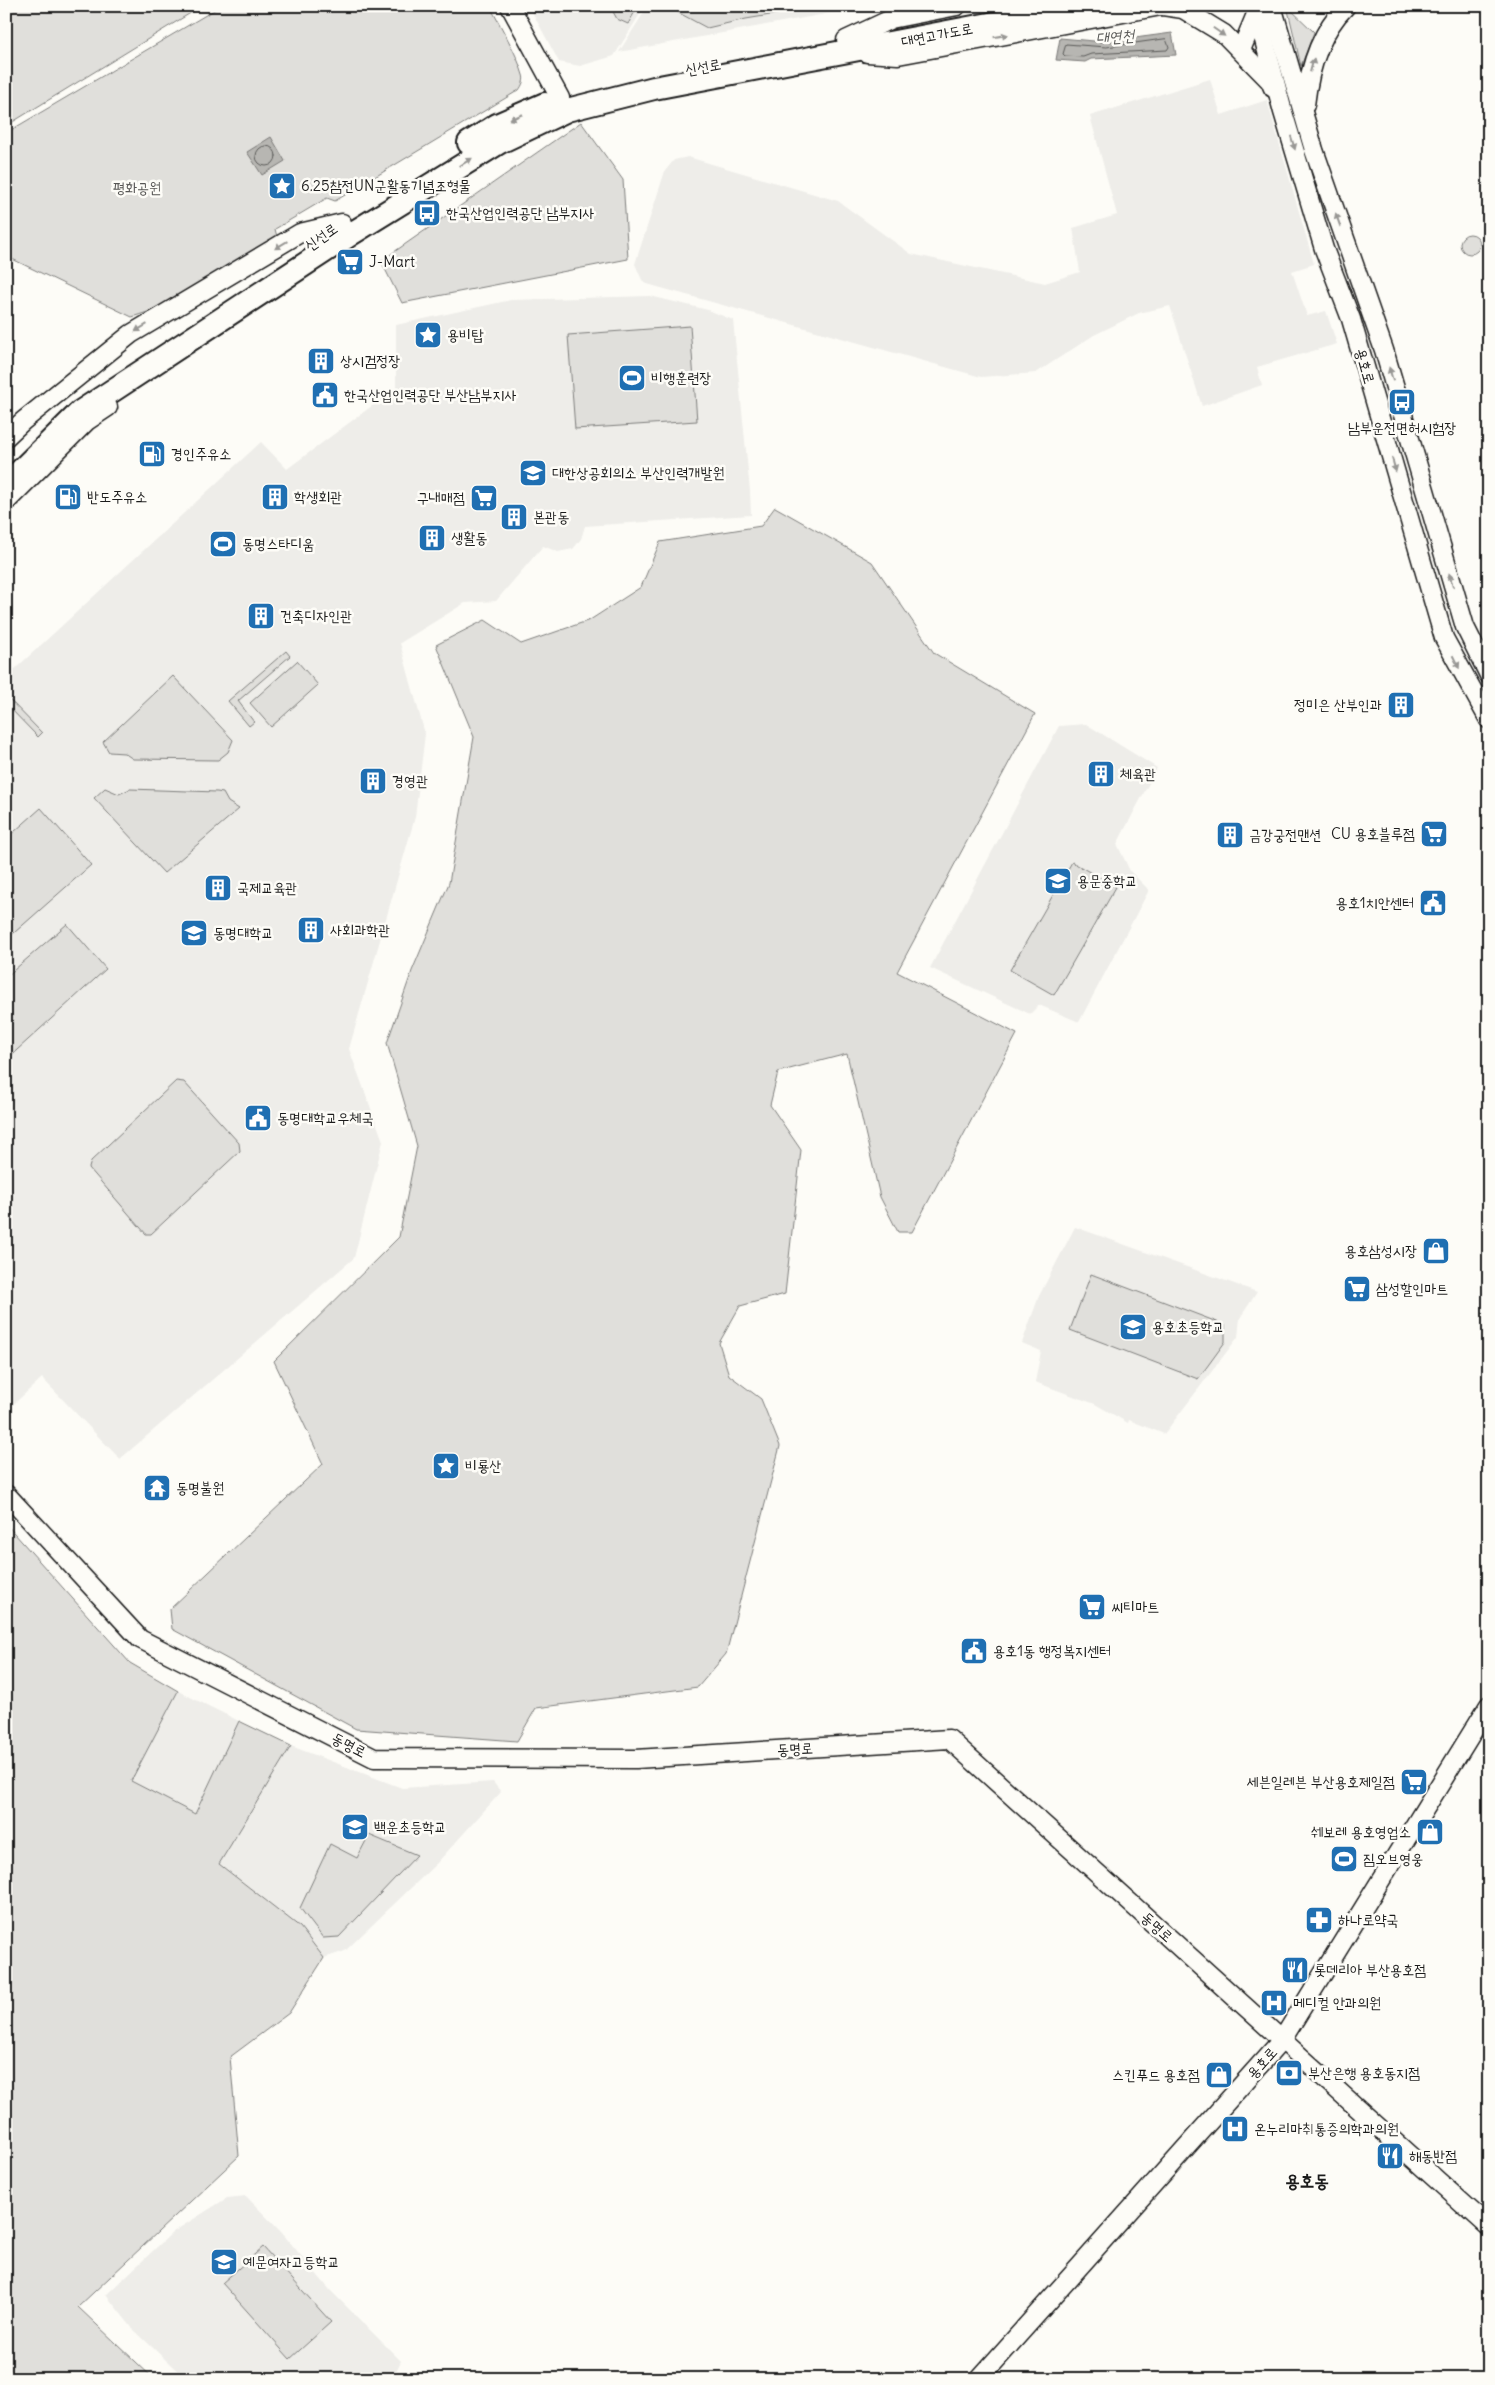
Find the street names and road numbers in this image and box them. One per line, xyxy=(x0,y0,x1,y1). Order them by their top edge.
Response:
street label: 대연고가도로 xyxy=(900,18,974,51)
street label: 신선로 xyxy=(683,54,722,79)
street label: 신선로 xyxy=(300,218,341,255)
street label: 용호로 xyxy=(1351,346,1380,386)
street label: 동명로 xyxy=(329,1728,370,1761)
street label: 동명로 xyxy=(776,1738,814,1759)
street label: 동명로 xyxy=(1138,1907,1177,1946)
street label: 용호로 xyxy=(1242,2043,1281,2082)

